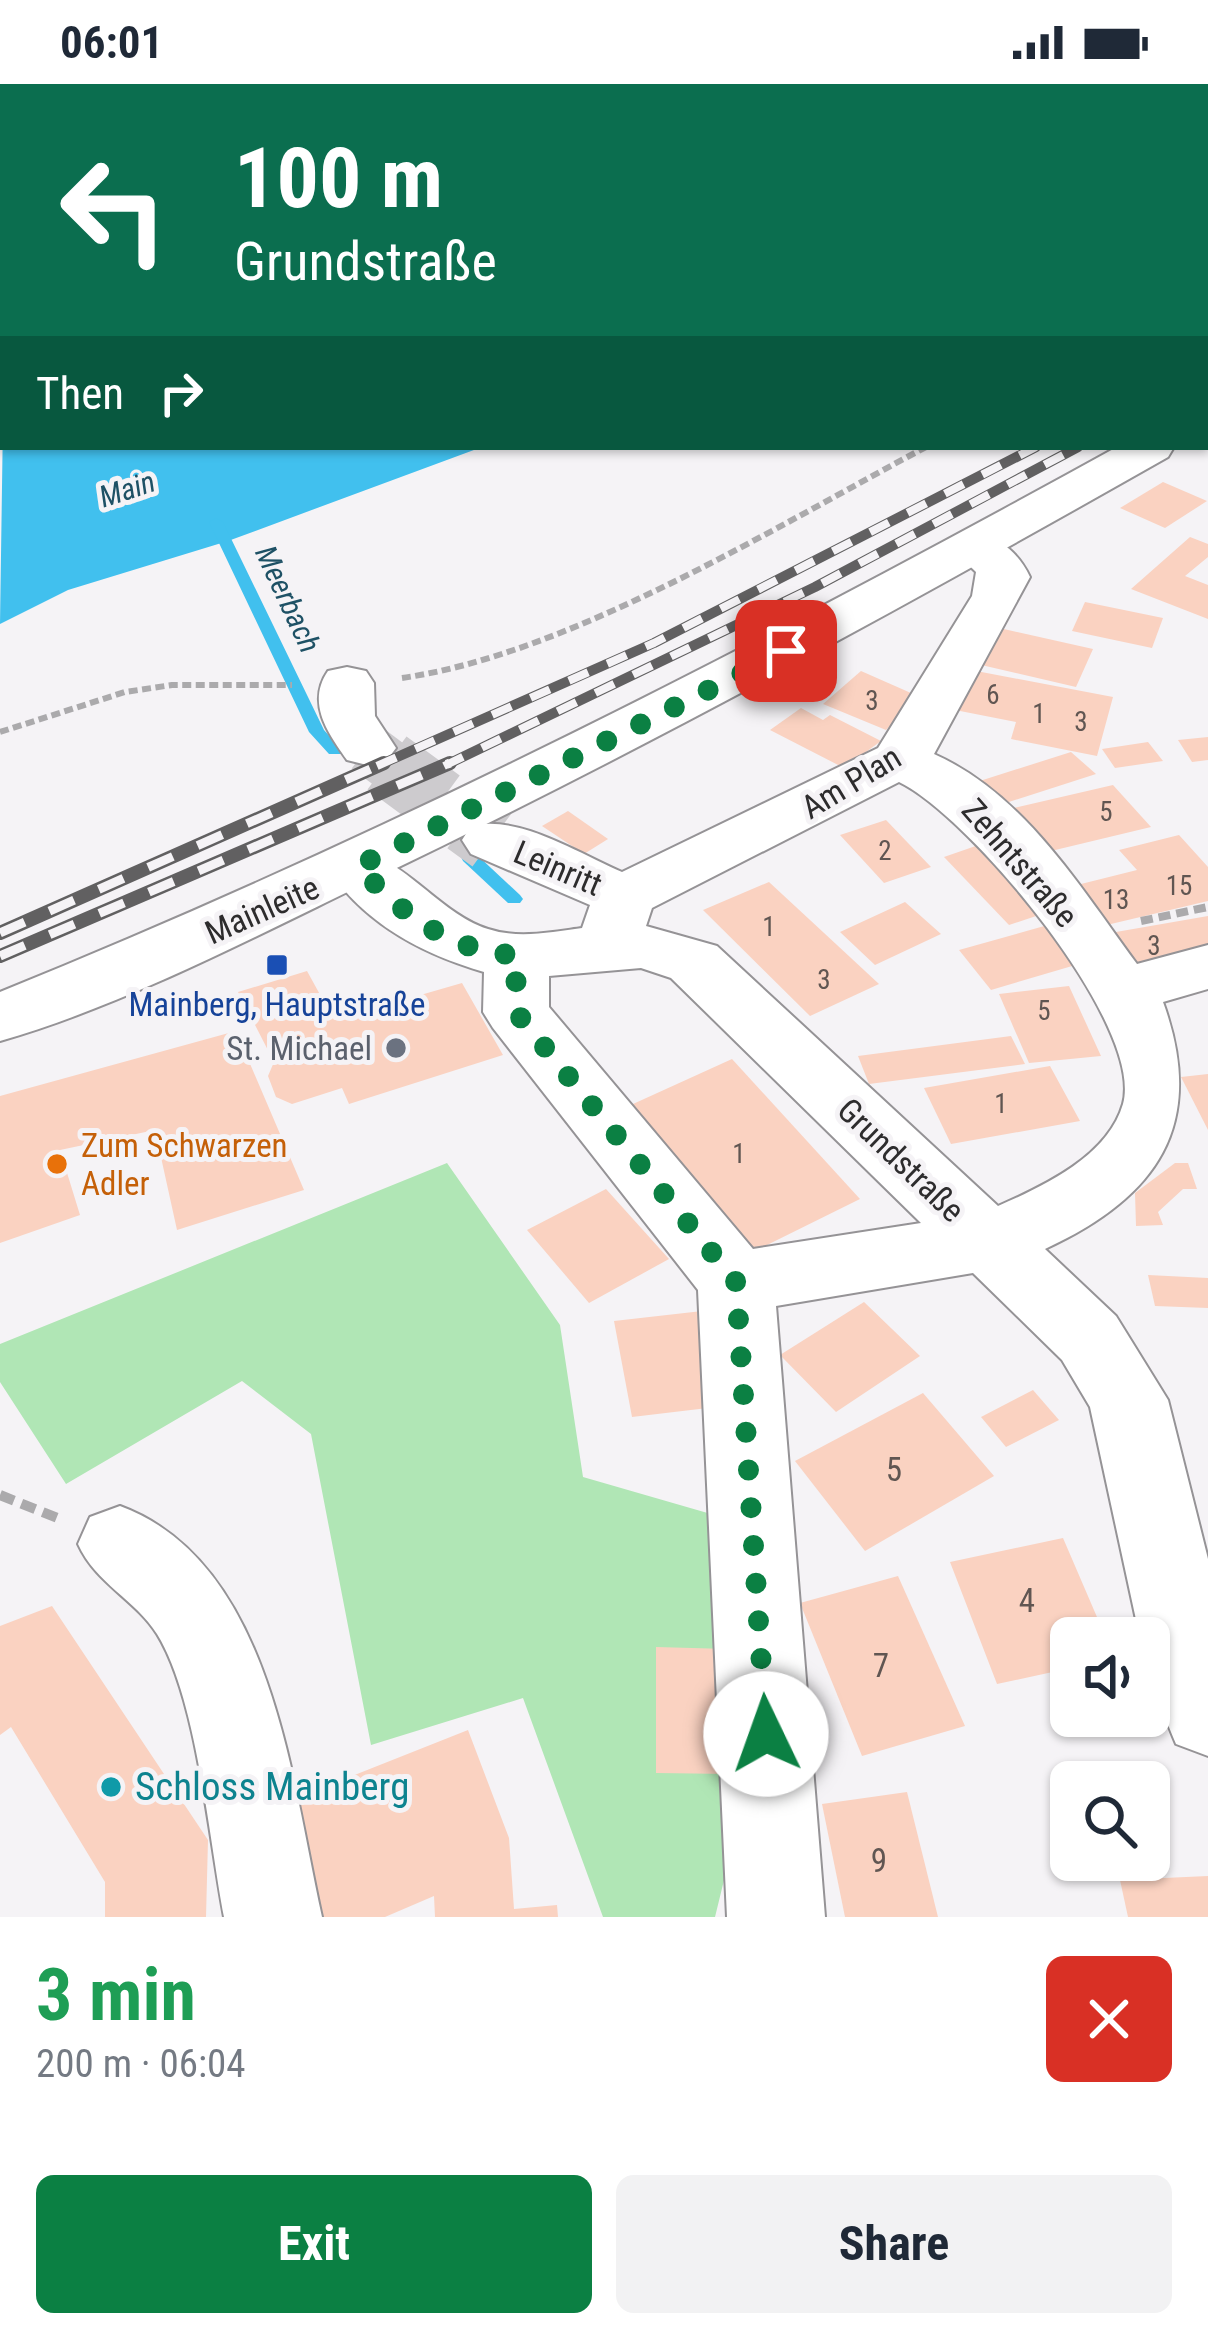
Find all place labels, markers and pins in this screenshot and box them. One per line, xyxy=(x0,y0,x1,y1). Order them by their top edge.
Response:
pin xyxy=(735,600,837,702)
marker: Mainberg, Hauptstraße xyxy=(264,952,290,978)
place label: Mainberg, Hauptstraße xyxy=(128,985,426,1024)
place label: St. Michael xyxy=(226,1029,372,1068)
marker: St. Michael xyxy=(383,1035,409,1061)
place label: Zum Schwarzen Adler xyxy=(81,1126,288,1203)
marker: Zum Schwarzen Adler xyxy=(44,1151,70,1177)
place label: Schloss Mainberg xyxy=(135,1764,409,1810)
marker: Schloss Mainberg xyxy=(98,1774,124,1800)

